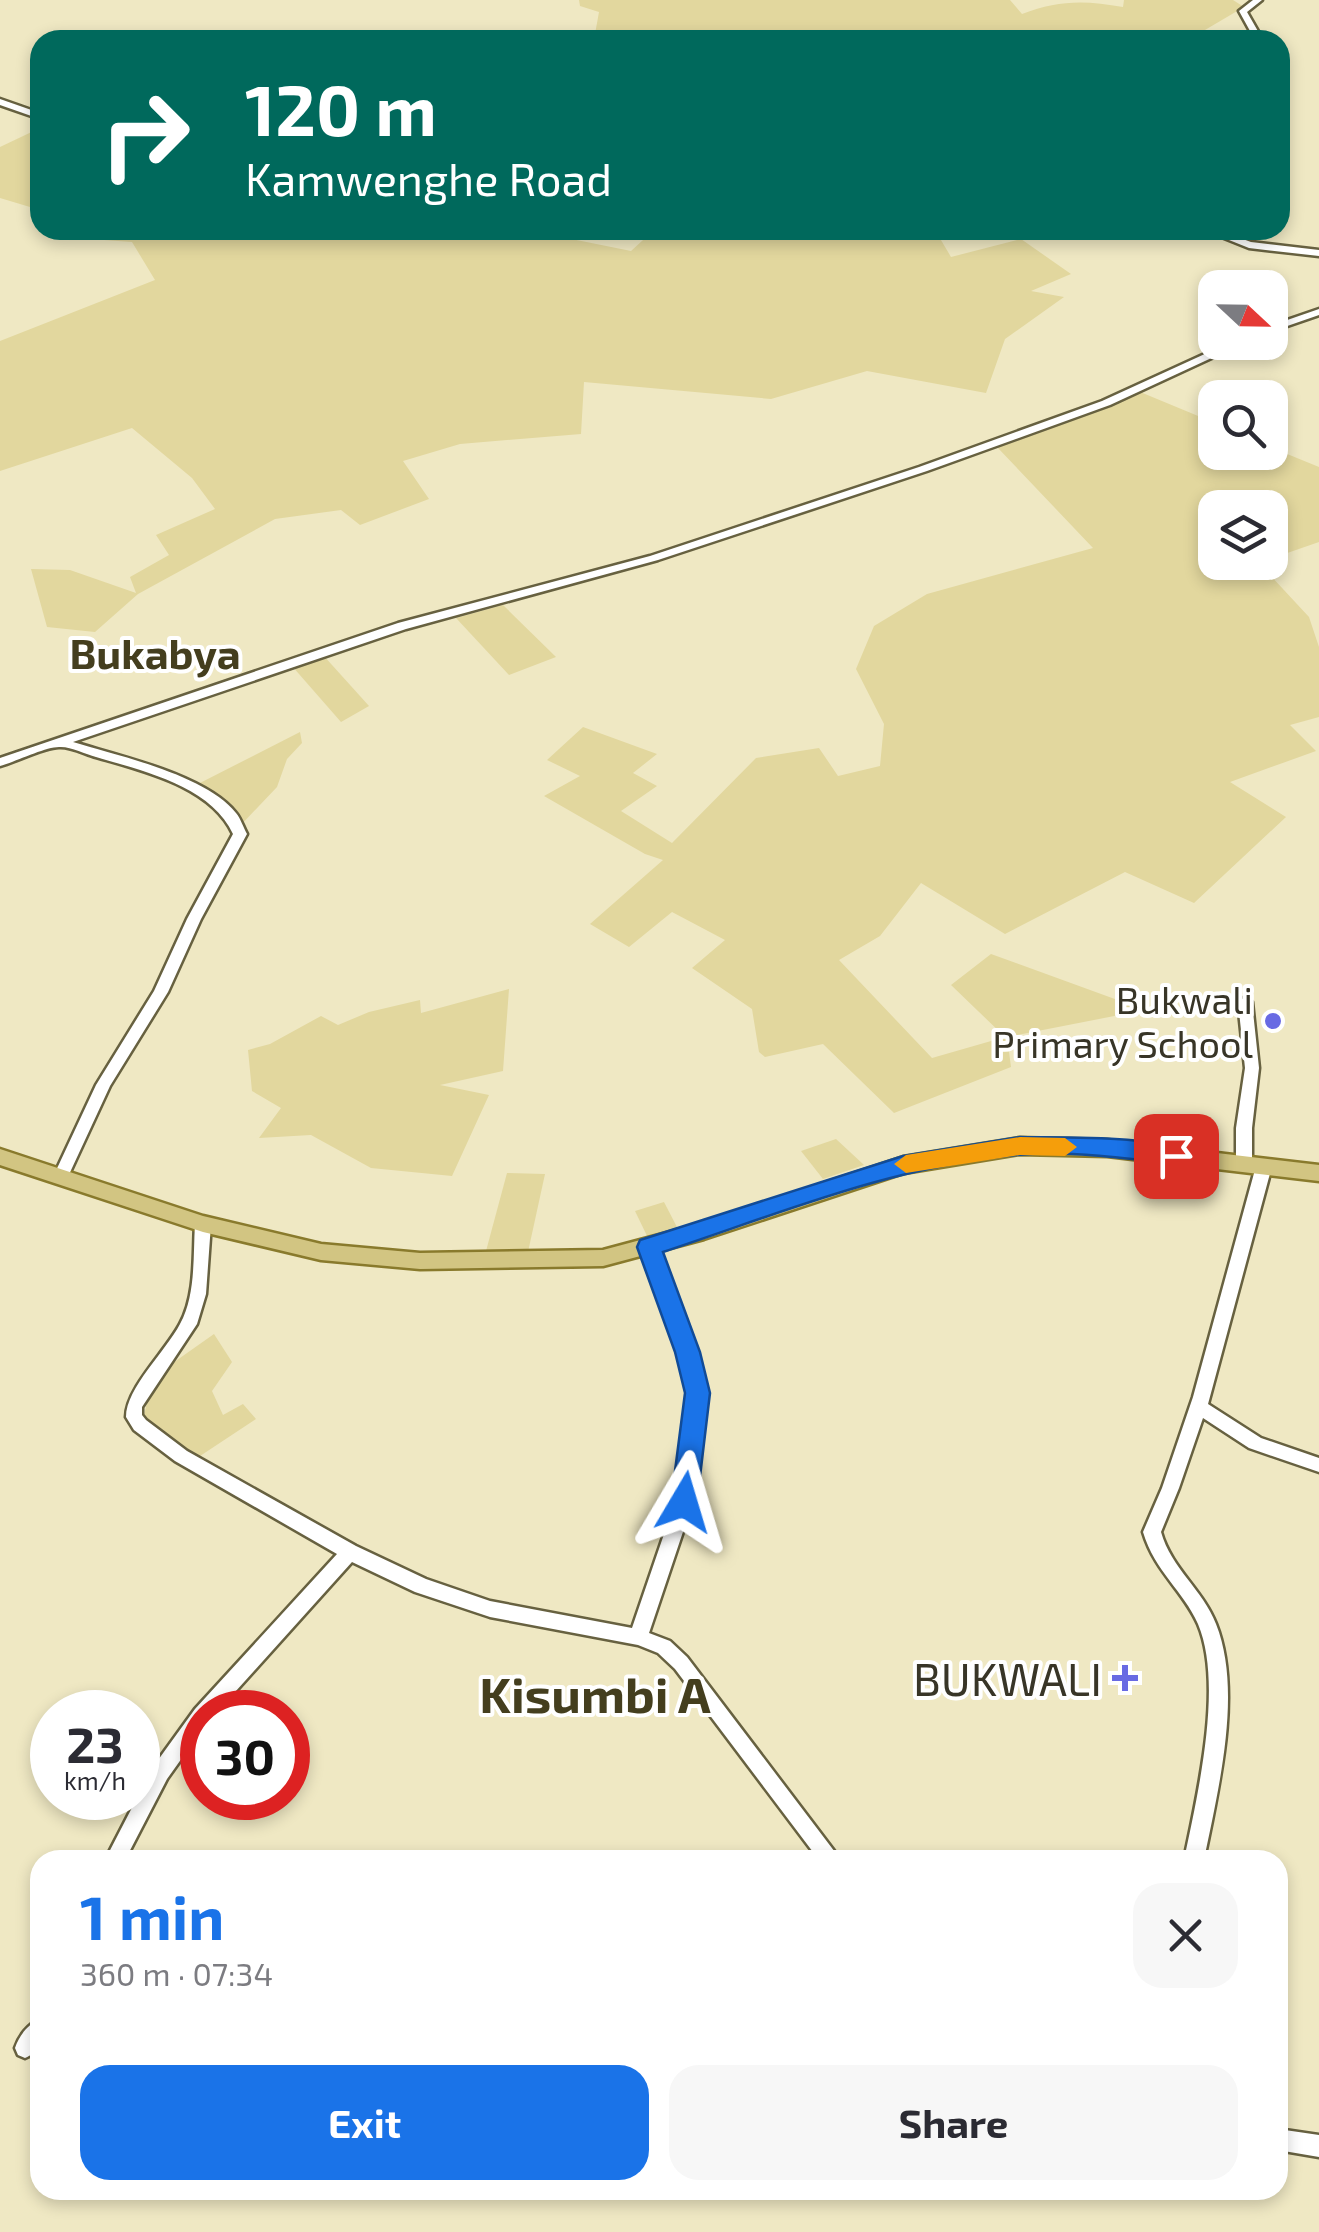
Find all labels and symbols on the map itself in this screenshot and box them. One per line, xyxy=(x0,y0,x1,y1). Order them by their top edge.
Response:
north arrow xyxy=(1198,270,1288,360)
district label: Bukabya xyxy=(69,627,241,678)
place label: Bukwali Primary School xyxy=(992,976,1253,1066)
marker: Bukwali Primary School xyxy=(1262,1010,1284,1032)
pin xyxy=(1134,1114,1219,1199)
position arrow xyxy=(632,1450,736,1554)
place label: BUKWALI xyxy=(913,1651,1102,1705)
district label: Kisumbi A xyxy=(479,1663,711,1723)
marker: BUKWALI xyxy=(1112,1665,1138,1691)
speed limit sign: 30 xyxy=(180,1690,310,1820)

